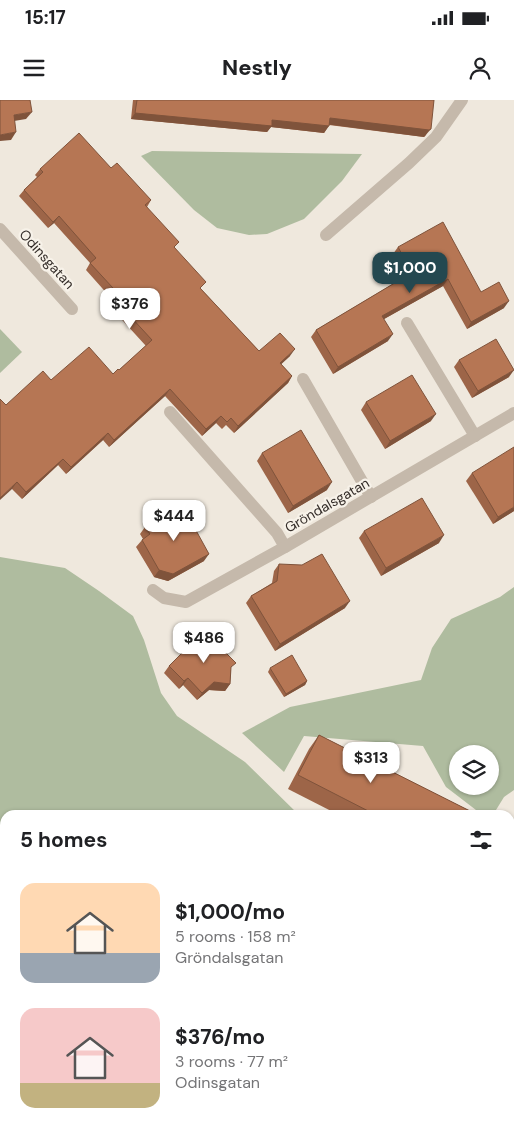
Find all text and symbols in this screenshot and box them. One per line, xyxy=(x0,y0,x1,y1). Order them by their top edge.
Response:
text: 15:17 xyxy=(25,5,66,30)
text: Nestly xyxy=(222,53,292,82)
icon: menu xyxy=(20,54,48,82)
icon: person xyxy=(466,54,494,82)
street label: Odinsgatan xyxy=(15,225,79,293)
pin: $1,000 xyxy=(369,252,451,294)
text: $1,000 xyxy=(383,257,437,278)
pin: $376 xyxy=(100,288,160,330)
text: $376 xyxy=(111,293,149,314)
street label: Gröndalsgatan xyxy=(281,474,373,536)
pin: $444 xyxy=(144,500,204,542)
text: $444 xyxy=(154,505,194,526)
pin: $486 xyxy=(174,622,234,664)
text: $486 xyxy=(184,627,224,648)
pin: $313 xyxy=(341,742,401,784)
map controls xyxy=(449,745,499,795)
button: layers xyxy=(449,745,499,795)
text: $313 xyxy=(354,747,388,768)
text: 5 homes xyxy=(20,826,107,854)
icon: filters xyxy=(467,826,495,854)
text: $1,000/mo xyxy=(175,898,285,926)
icon: home xyxy=(60,903,120,963)
text: 5 rooms · 158 m² xyxy=(175,926,296,947)
text: Gröndalsgatan xyxy=(175,947,283,968)
text: $376/mo xyxy=(175,1023,265,1051)
icon: home xyxy=(60,1028,120,1088)
text: 3 rooms · 77 m² xyxy=(175,1051,288,1072)
text: Odinsgatan xyxy=(175,1072,260,1093)

